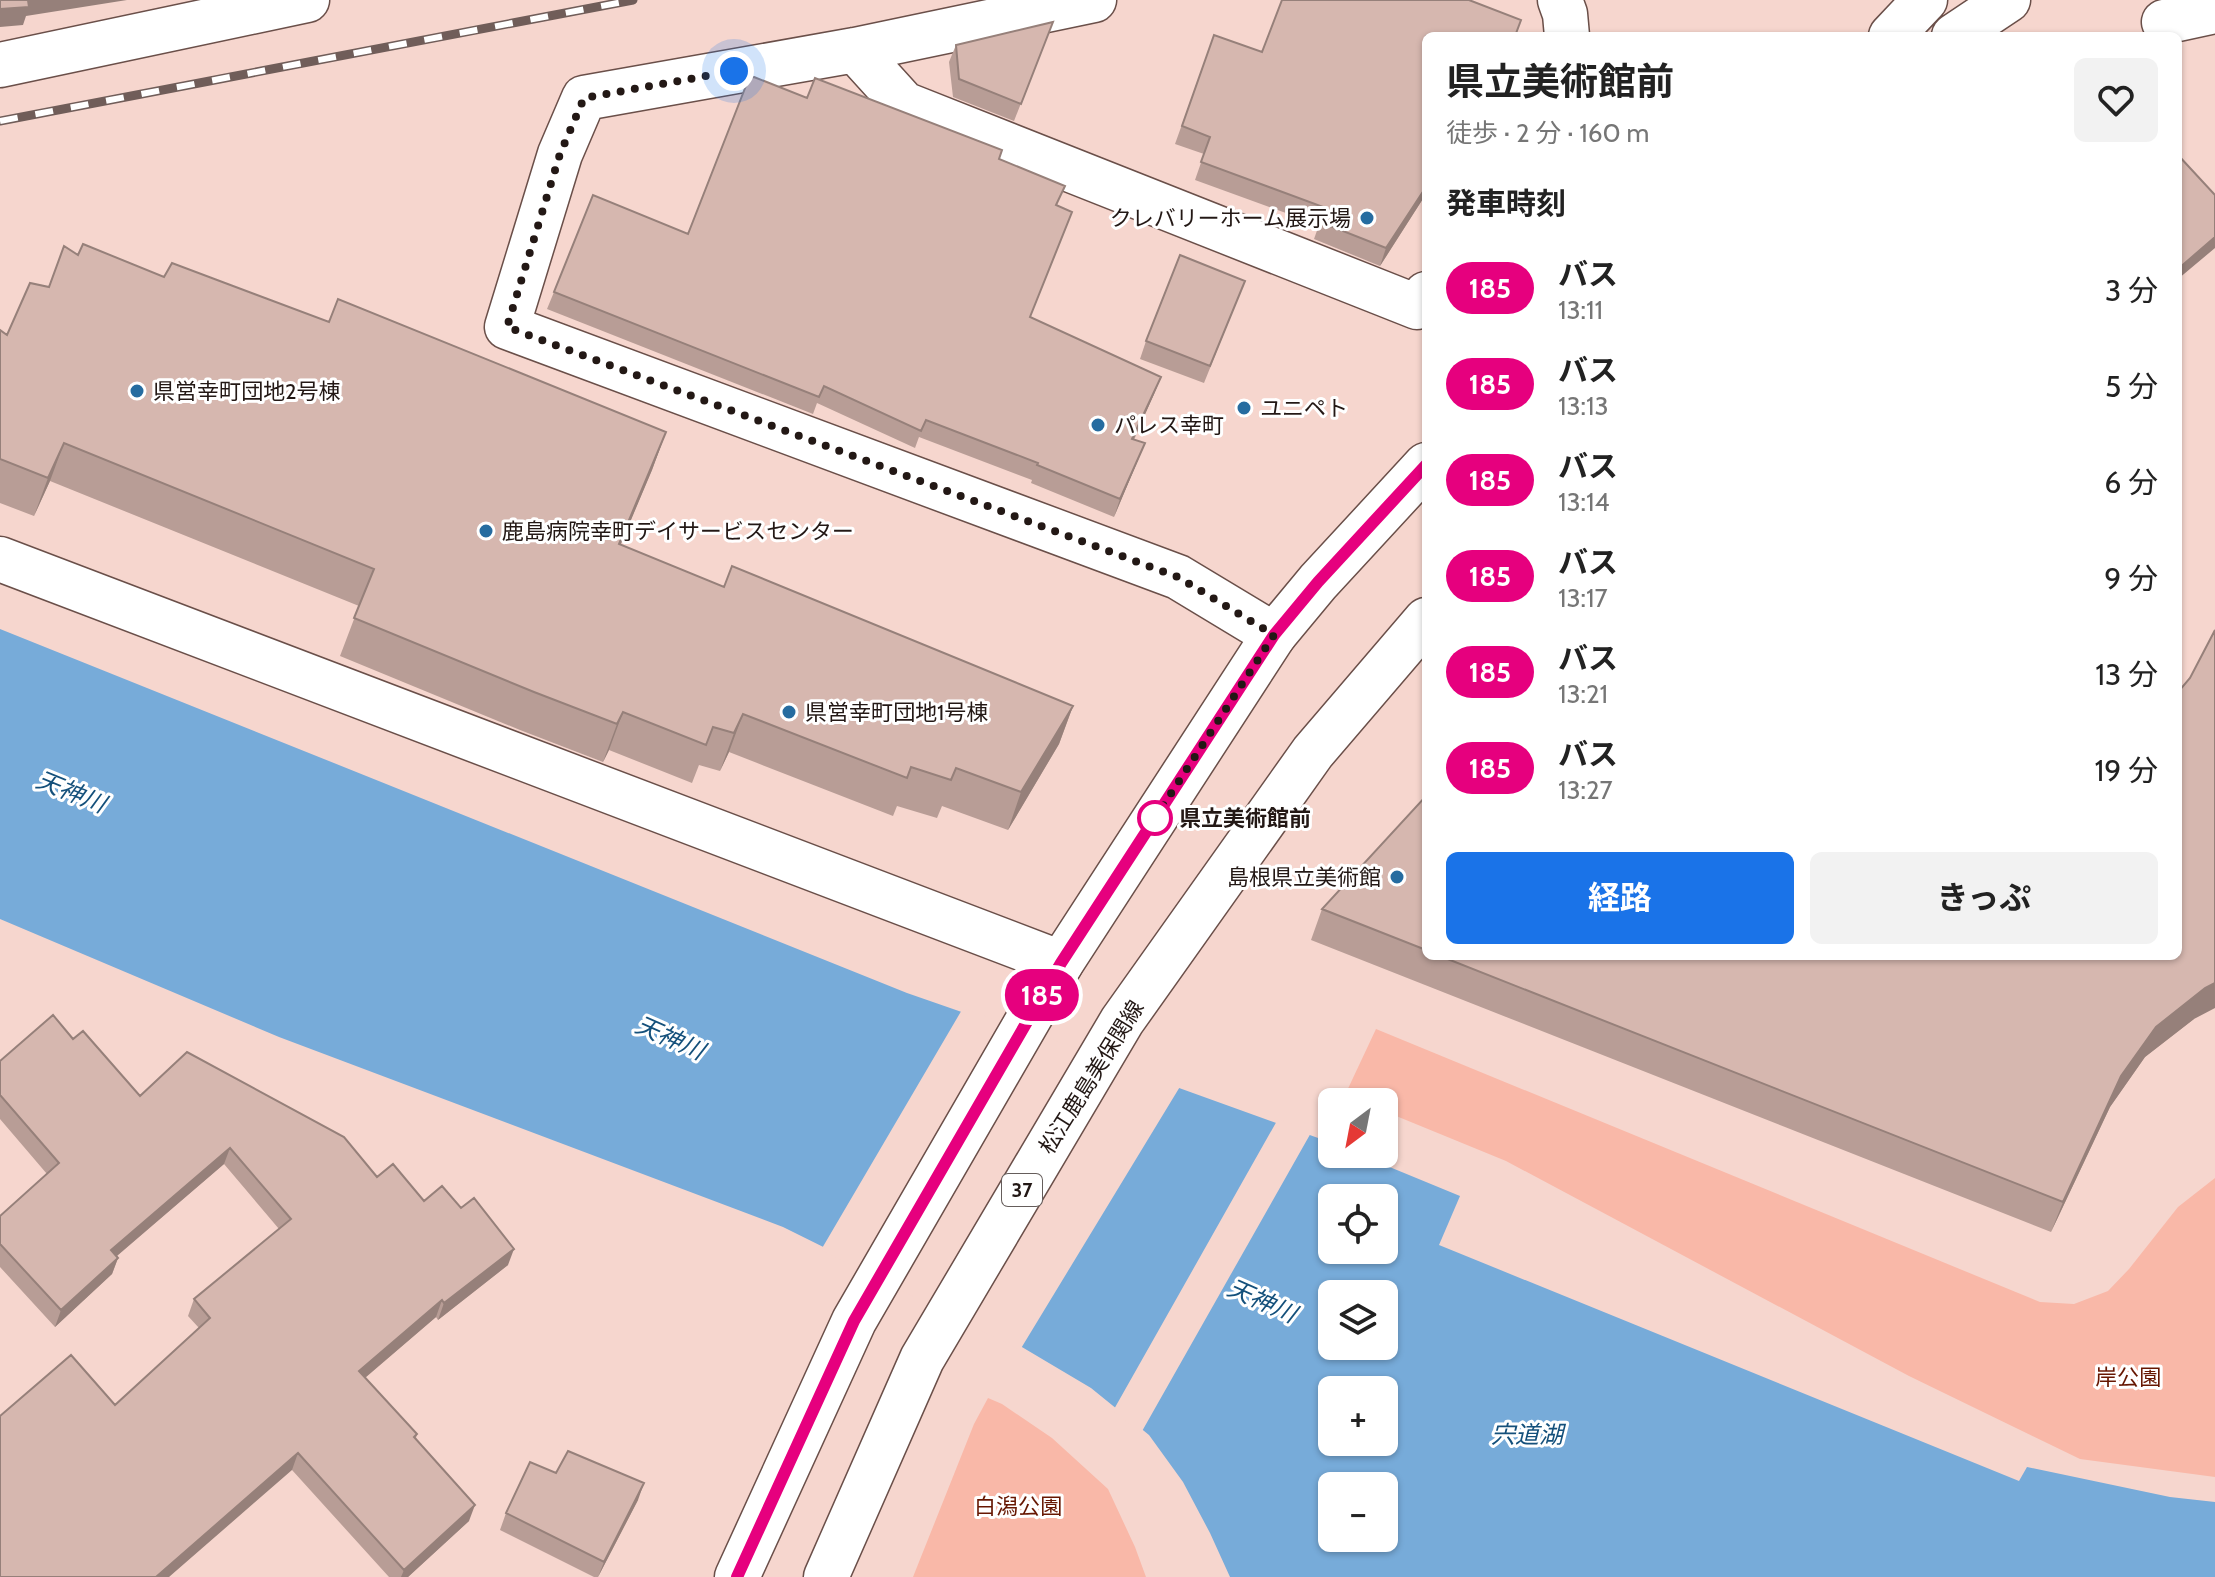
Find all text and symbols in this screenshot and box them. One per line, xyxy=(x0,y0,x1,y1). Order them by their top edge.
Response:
your location xyxy=(714,51,754,91)
text: 県立美術館前 xyxy=(1446,58,1674,105)
button: heart xyxy=(2074,58,2158,142)
text: 徒歩 · 2 分 · 160 m xyxy=(1446,117,1649,149)
text: 発車時刻 xyxy=(1446,185,1566,222)
place label: クレバリーホーム展示場 xyxy=(1110,205,1351,232)
marker: クレバリーホーム展示場 xyxy=(1358,209,1376,227)
text: バス xyxy=(1558,256,1618,293)
text: 185 xyxy=(1469,271,1511,305)
text: 3 分 xyxy=(2105,272,2158,309)
text: 13:11 xyxy=(1558,294,1603,326)
text: バス xyxy=(1558,352,1618,389)
text: 185 xyxy=(1469,367,1511,401)
text: 5 分 xyxy=(2105,368,2158,405)
place label: 県営幸町団地2号棟 xyxy=(153,378,341,405)
marker: 県営幸町団地2号棟 xyxy=(128,382,146,400)
text: 13:13 xyxy=(1558,390,1609,422)
place label: ユニペト xyxy=(1260,395,1348,422)
marker: ユニペト xyxy=(1235,399,1253,417)
place label: パレス幸町 xyxy=(1114,412,1224,439)
marker: パレス幸町 xyxy=(1089,416,1107,434)
text: バス xyxy=(1558,448,1618,485)
text: 185 xyxy=(1469,463,1511,497)
text: 6 分 xyxy=(2104,464,2158,501)
text: 13:14 xyxy=(1558,486,1609,518)
place label: 鹿島病院幸町デイサービスセンター xyxy=(502,518,854,545)
marker: 鹿島病院幸町デイサービスセンター xyxy=(477,522,495,540)
text: バス xyxy=(1558,544,1618,581)
text: 185 xyxy=(1469,559,1511,593)
text: 9 分 xyxy=(2104,560,2158,597)
text: 13:17 xyxy=(1558,582,1608,614)
text: バス xyxy=(1558,640,1618,677)
text: 185 xyxy=(1469,655,1511,689)
text: 13 分 xyxy=(2095,656,2158,693)
text: 13:21 xyxy=(1558,678,1608,710)
place label: 県営幸町団地1号棟 xyxy=(805,699,988,726)
marker: 県営幸町団地1号棟 xyxy=(780,703,798,721)
text: バス xyxy=(1558,736,1618,773)
text: 185 xyxy=(1469,751,1511,785)
text: 19 分 xyxy=(2094,752,2158,789)
water label: 天神川 xyxy=(32,765,113,820)
text: 13:27 xyxy=(1558,774,1613,806)
marker: 県立美術館前 xyxy=(1138,801,1172,835)
place label: 県立美術館前 xyxy=(1179,805,1311,832)
button: 経路 xyxy=(1446,852,1794,944)
button: きっぷ xyxy=(1810,852,2158,944)
place label: 島根県立美術館 xyxy=(1227,864,1381,891)
marker: 島根県立美術館 xyxy=(1388,868,1406,886)
line badge: 185 xyxy=(996,969,1088,1021)
text: 185 xyxy=(1021,978,1063,1012)
street label: 松江鹿島美保関線 xyxy=(1033,995,1150,1159)
water label: 天神川 xyxy=(631,1010,712,1067)
north arrow xyxy=(1318,1088,1398,1168)
map controls xyxy=(1318,1088,1398,1552)
road number: 37 xyxy=(1002,1174,1042,1206)
button: locate xyxy=(1318,1184,1398,1264)
water label: 天神川 xyxy=(1223,1273,1304,1330)
button: layers xyxy=(1318,1280,1398,1360)
park label: 岸公園 xyxy=(2095,1364,2161,1391)
button: + xyxy=(1318,1376,1398,1456)
water label: 宍道湖 xyxy=(1491,1420,1567,1449)
button: − xyxy=(1318,1472,1398,1552)
park label: 白潟公園 xyxy=(974,1493,1062,1520)

